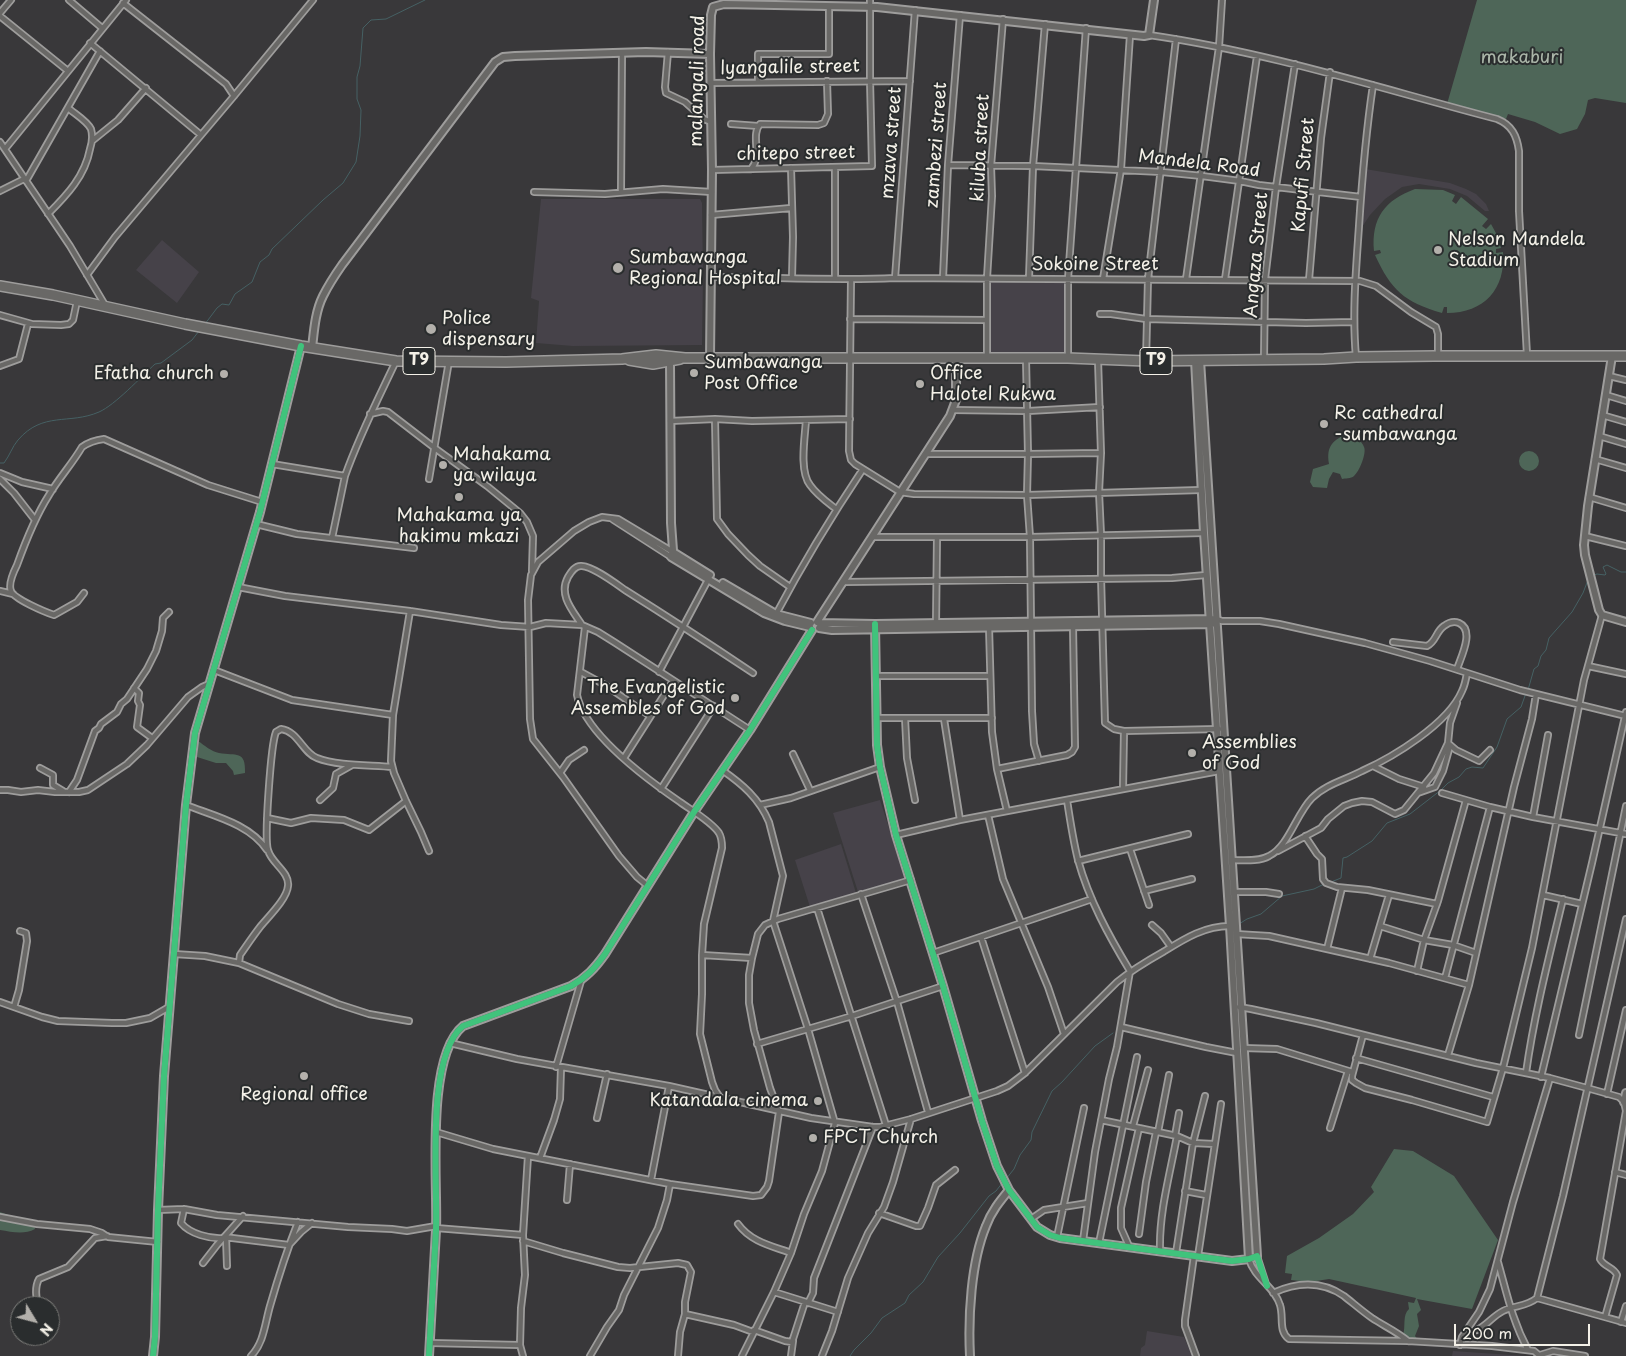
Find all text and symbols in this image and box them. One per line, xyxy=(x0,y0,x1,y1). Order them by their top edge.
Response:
street label: malangali road xyxy=(686,15,710,147)
park label: makaburi xyxy=(1481,47,1563,69)
street label: lyangalile street xyxy=(720,56,860,80)
street label: zambezi street xyxy=(922,81,952,209)
street label: mzava street xyxy=(877,86,907,200)
street label: kiluba street xyxy=(967,93,995,203)
street label: Kapufi Street xyxy=(1288,117,1320,233)
street label: chitepo street xyxy=(737,142,855,166)
street label: Mandela Road xyxy=(1137,146,1261,182)
street label: Angaza Street xyxy=(1241,191,1273,319)
place label: Nelson Mandela Stadium xyxy=(1448,229,1585,272)
marker: Nelson Mandela Stadium xyxy=(1432,244,1444,256)
place label: Sumbawanga Regional Hospital xyxy=(629,247,781,290)
street label: Sokoine Street xyxy=(1031,254,1159,276)
marker: Sumbawanga Regional Hospital xyxy=(611,261,625,275)
place label: Police dispensary xyxy=(442,308,535,350)
marker: Police dispensary xyxy=(424,322,438,336)
road number: T9 xyxy=(403,348,435,374)
road number: T9 xyxy=(1140,348,1172,374)
place label: Sumbawanga Post Office xyxy=(704,352,822,394)
place label: Efatha church xyxy=(94,363,214,385)
place label: Office Halotel Rukwa xyxy=(930,363,1056,406)
marker: Sumbawanga Post Office xyxy=(688,367,700,379)
marker: Efatha church xyxy=(218,368,230,380)
marker: Office Halotel Rukwa xyxy=(914,378,926,390)
place label: Rc cathedral -sumbawanga xyxy=(1334,403,1457,446)
marker: Rc cathedral -sumbawanga xyxy=(1318,418,1330,430)
place label: Mahakama ya wilaya xyxy=(453,444,551,486)
marker: Mahakama ya wilaya xyxy=(437,459,449,471)
marker: Mahakama ya hakimu mkazi xyxy=(453,491,465,503)
place label: Mahakama ya hakimu mkazi xyxy=(397,505,521,548)
place label: The Evangelistic Assembles of God xyxy=(571,677,725,720)
marker: The Evangelistic Assembles of God xyxy=(729,692,741,704)
place label: Assemblies of God xyxy=(1202,732,1297,774)
marker: Assemblies of God xyxy=(1186,747,1198,759)
marker: Regional office xyxy=(298,1070,310,1082)
place label: Regional office xyxy=(240,1084,368,1106)
place label: Katandala cinema xyxy=(650,1090,808,1112)
marker: Katandala cinema xyxy=(812,1095,824,1107)
place label: FPCT Church xyxy=(823,1127,938,1149)
marker: FPCT Church xyxy=(807,1132,819,1144)
north arrow xyxy=(10,1296,60,1346)
scale bar xyxy=(1456,1314,1592,1346)
text: N xyxy=(35,1319,58,1340)
text: 200 m xyxy=(1462,1321,1512,1344)

